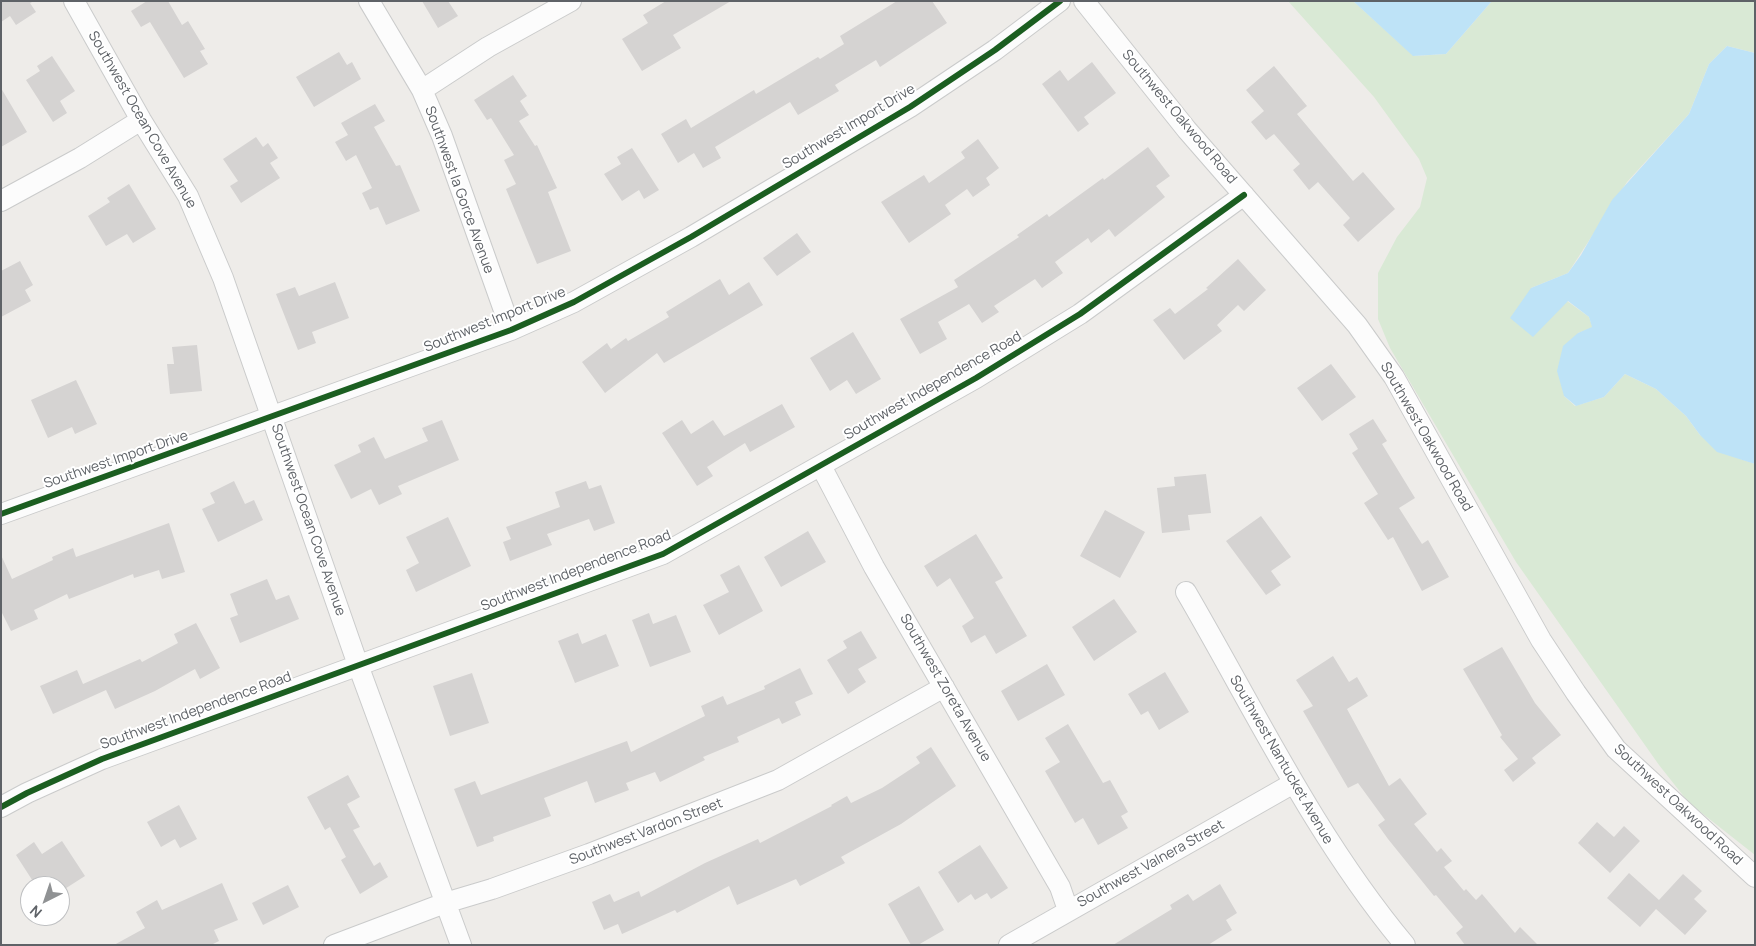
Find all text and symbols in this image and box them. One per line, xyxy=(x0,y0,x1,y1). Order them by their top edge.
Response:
street label: Southwest Ocean Cove Avenue xyxy=(84,28,200,212)
street label: Southwest Oakwood Road xyxy=(1118,47,1240,187)
street label: Southwest Import Drive xyxy=(780,81,918,173)
street label: Southwest la Gorce Avenue xyxy=(421,104,497,276)
street label: Southwest Import Drive xyxy=(422,284,568,356)
street label: Southwest Independence Road xyxy=(841,328,1025,444)
street label: Southwest Oakwood Road xyxy=(1376,359,1476,515)
street label: Southwest Ocean Cove Avenue xyxy=(267,422,349,618)
street label: Southwest Import Drive xyxy=(42,427,190,493)
street label: Southwest Independence Road xyxy=(479,527,673,615)
street label: Southwest Zoreta Avenue xyxy=(896,611,994,765)
street label: Southwest Independence Road xyxy=(98,669,294,753)
street label: Southwest Nantucket Avenue xyxy=(1226,673,1336,847)
street label: Southwest Oakwood Road xyxy=(1610,741,1746,869)
street label: Southwest Vardon Street xyxy=(567,795,725,869)
street label: Southwest Valnera Street xyxy=(1075,817,1227,911)
north arrow xyxy=(20,876,70,926)
text: N xyxy=(25,901,46,922)

